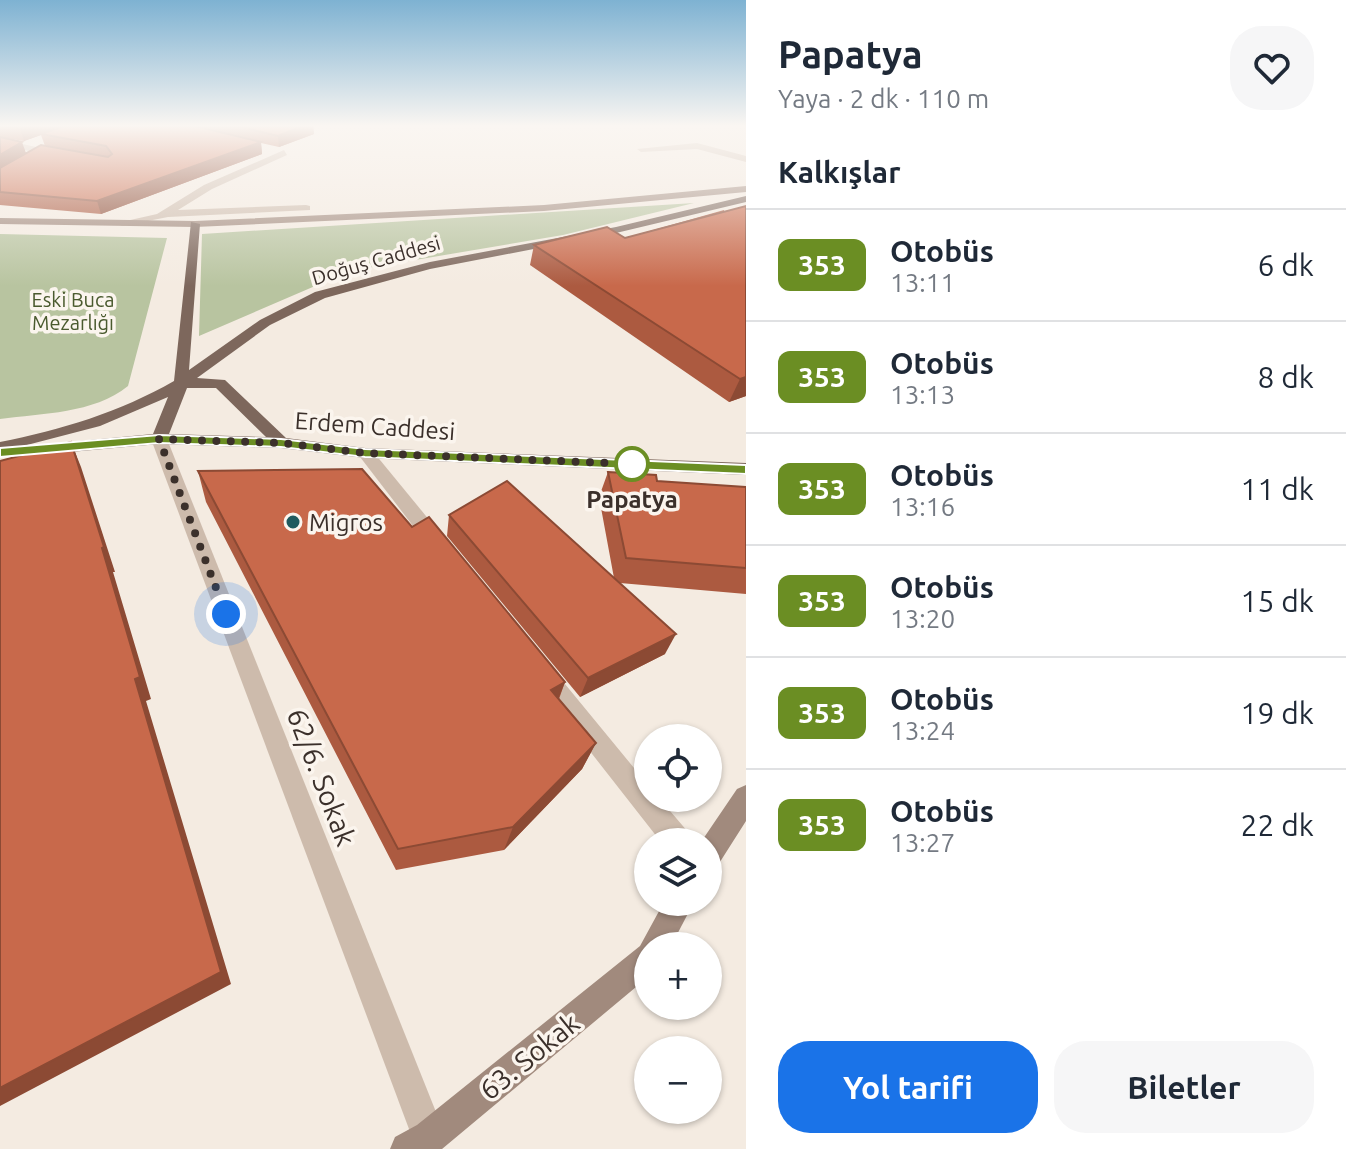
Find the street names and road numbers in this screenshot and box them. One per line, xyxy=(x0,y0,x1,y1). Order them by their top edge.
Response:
street label: Doğuş Caddesi xyxy=(309,231,443,289)
street label: Erdem Caddesi xyxy=(294,407,456,445)
street label: 62/6. Sokak xyxy=(282,704,362,850)
street label: 63. Sokak xyxy=(473,1007,585,1105)

